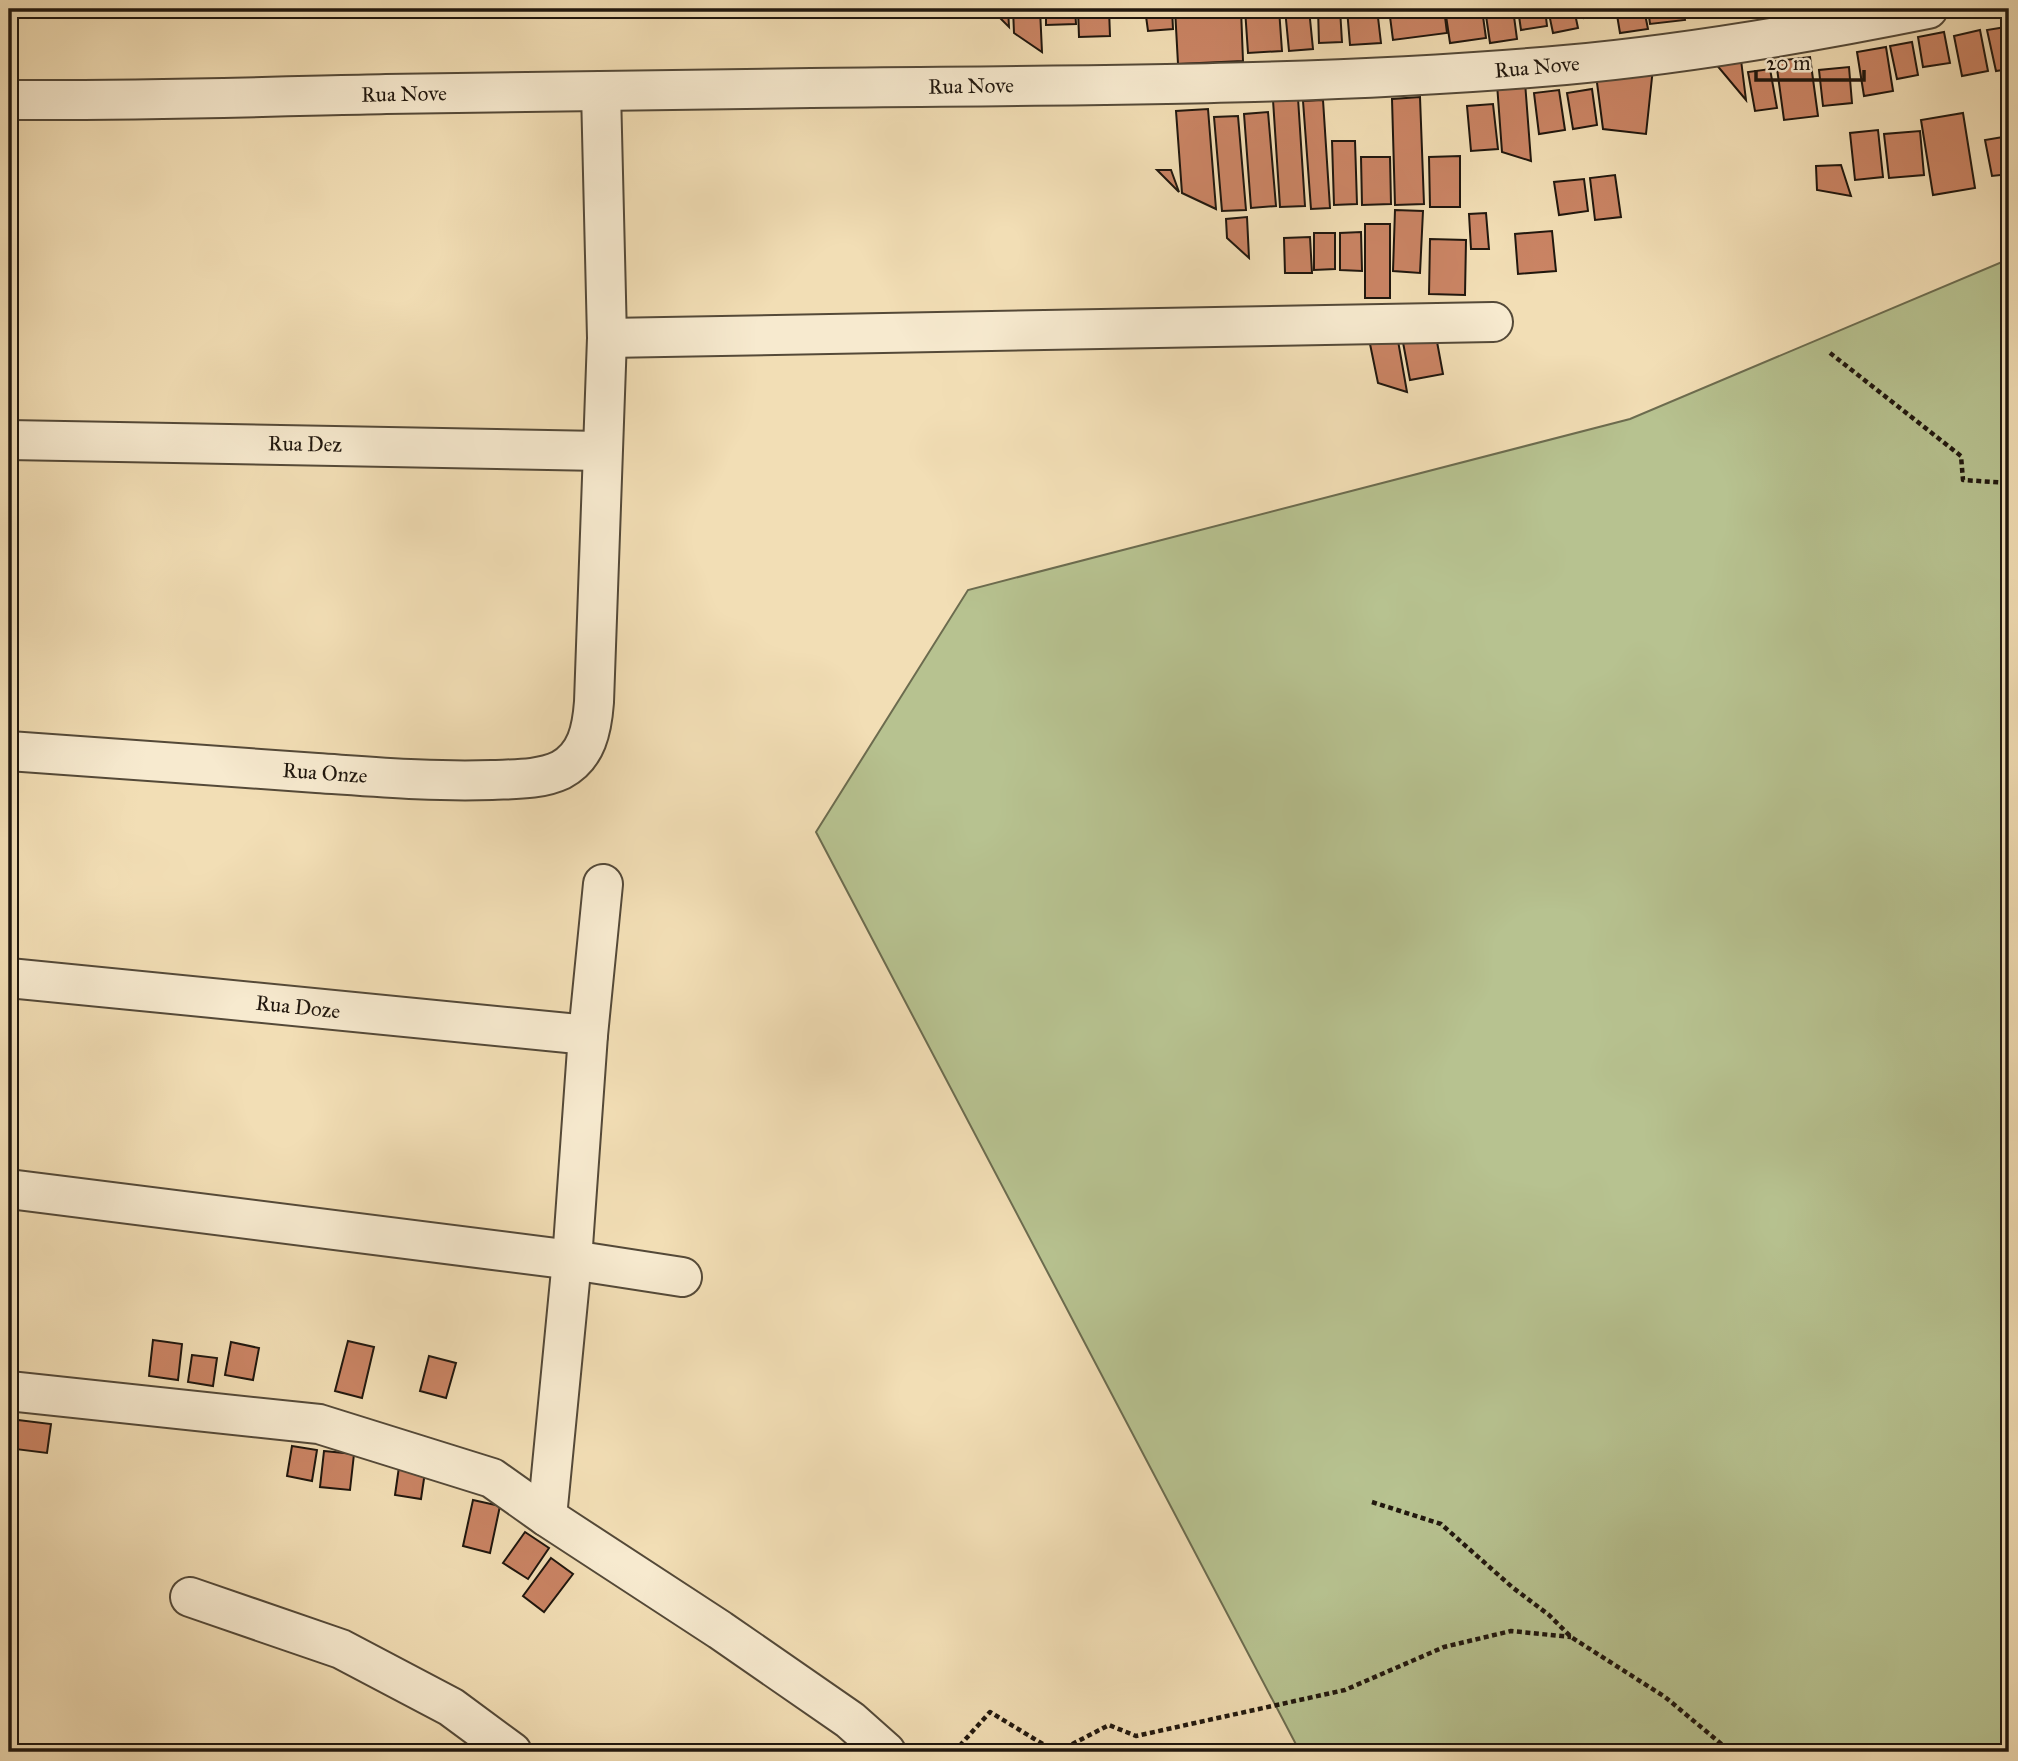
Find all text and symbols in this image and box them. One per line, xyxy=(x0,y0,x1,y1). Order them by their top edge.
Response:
scale bar xyxy=(1756,38,1864,82)
street label: Rua Nove xyxy=(1493,50,1581,84)
text: 20 m xyxy=(1766,50,1811,76)
street label: Rua Nove xyxy=(928,72,1014,100)
street label: Rua Nove xyxy=(361,80,447,108)
street label: Rua Dez xyxy=(268,430,343,458)
street label: Rua Onze xyxy=(282,757,369,789)
street label: Rua Doze xyxy=(254,990,342,1024)

